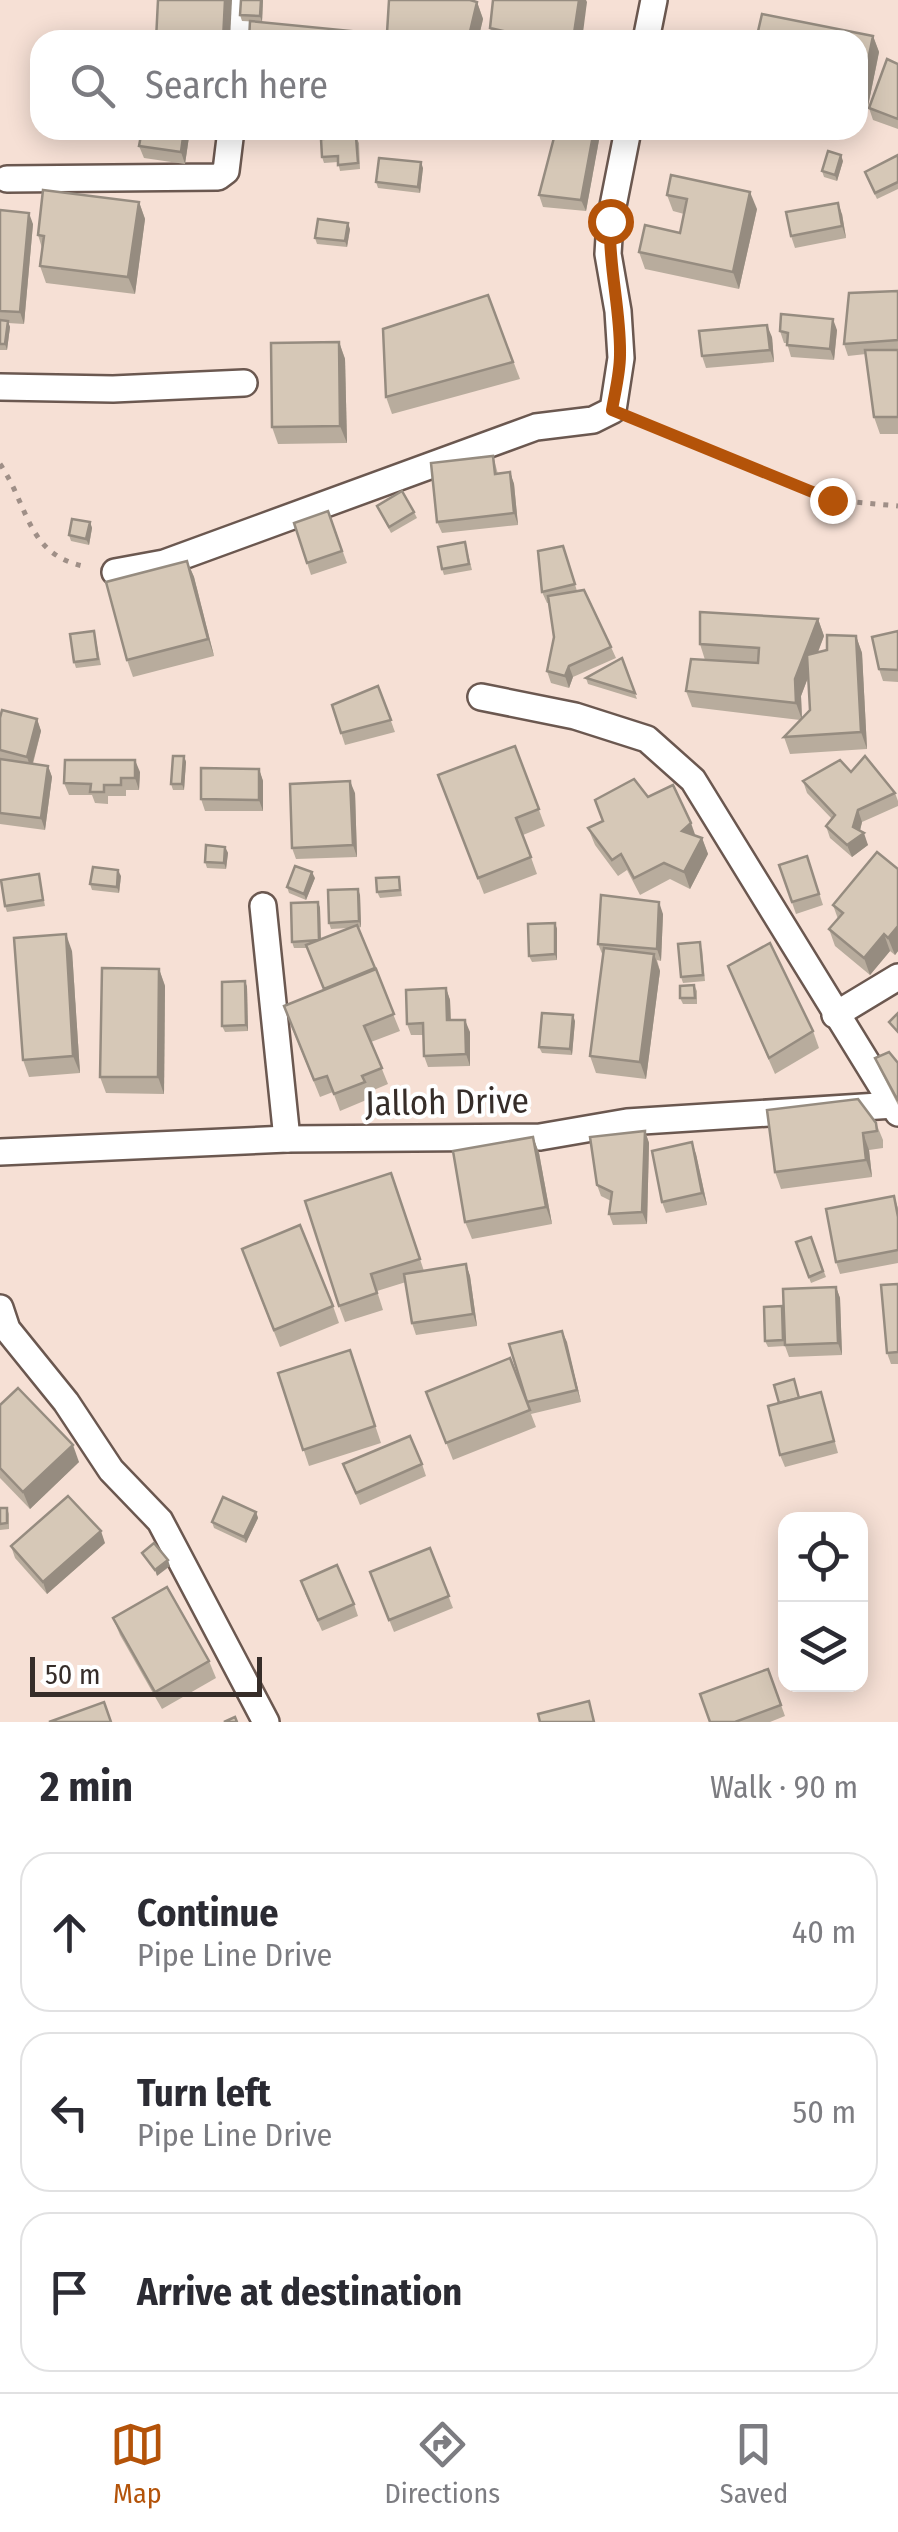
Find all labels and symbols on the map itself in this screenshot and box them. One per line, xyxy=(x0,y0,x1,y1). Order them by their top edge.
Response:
route start xyxy=(588,199,634,245)
route end xyxy=(810,478,856,524)
street label: Jalloh Drive xyxy=(365,1080,529,1124)
scale bar xyxy=(30,1652,262,1696)

